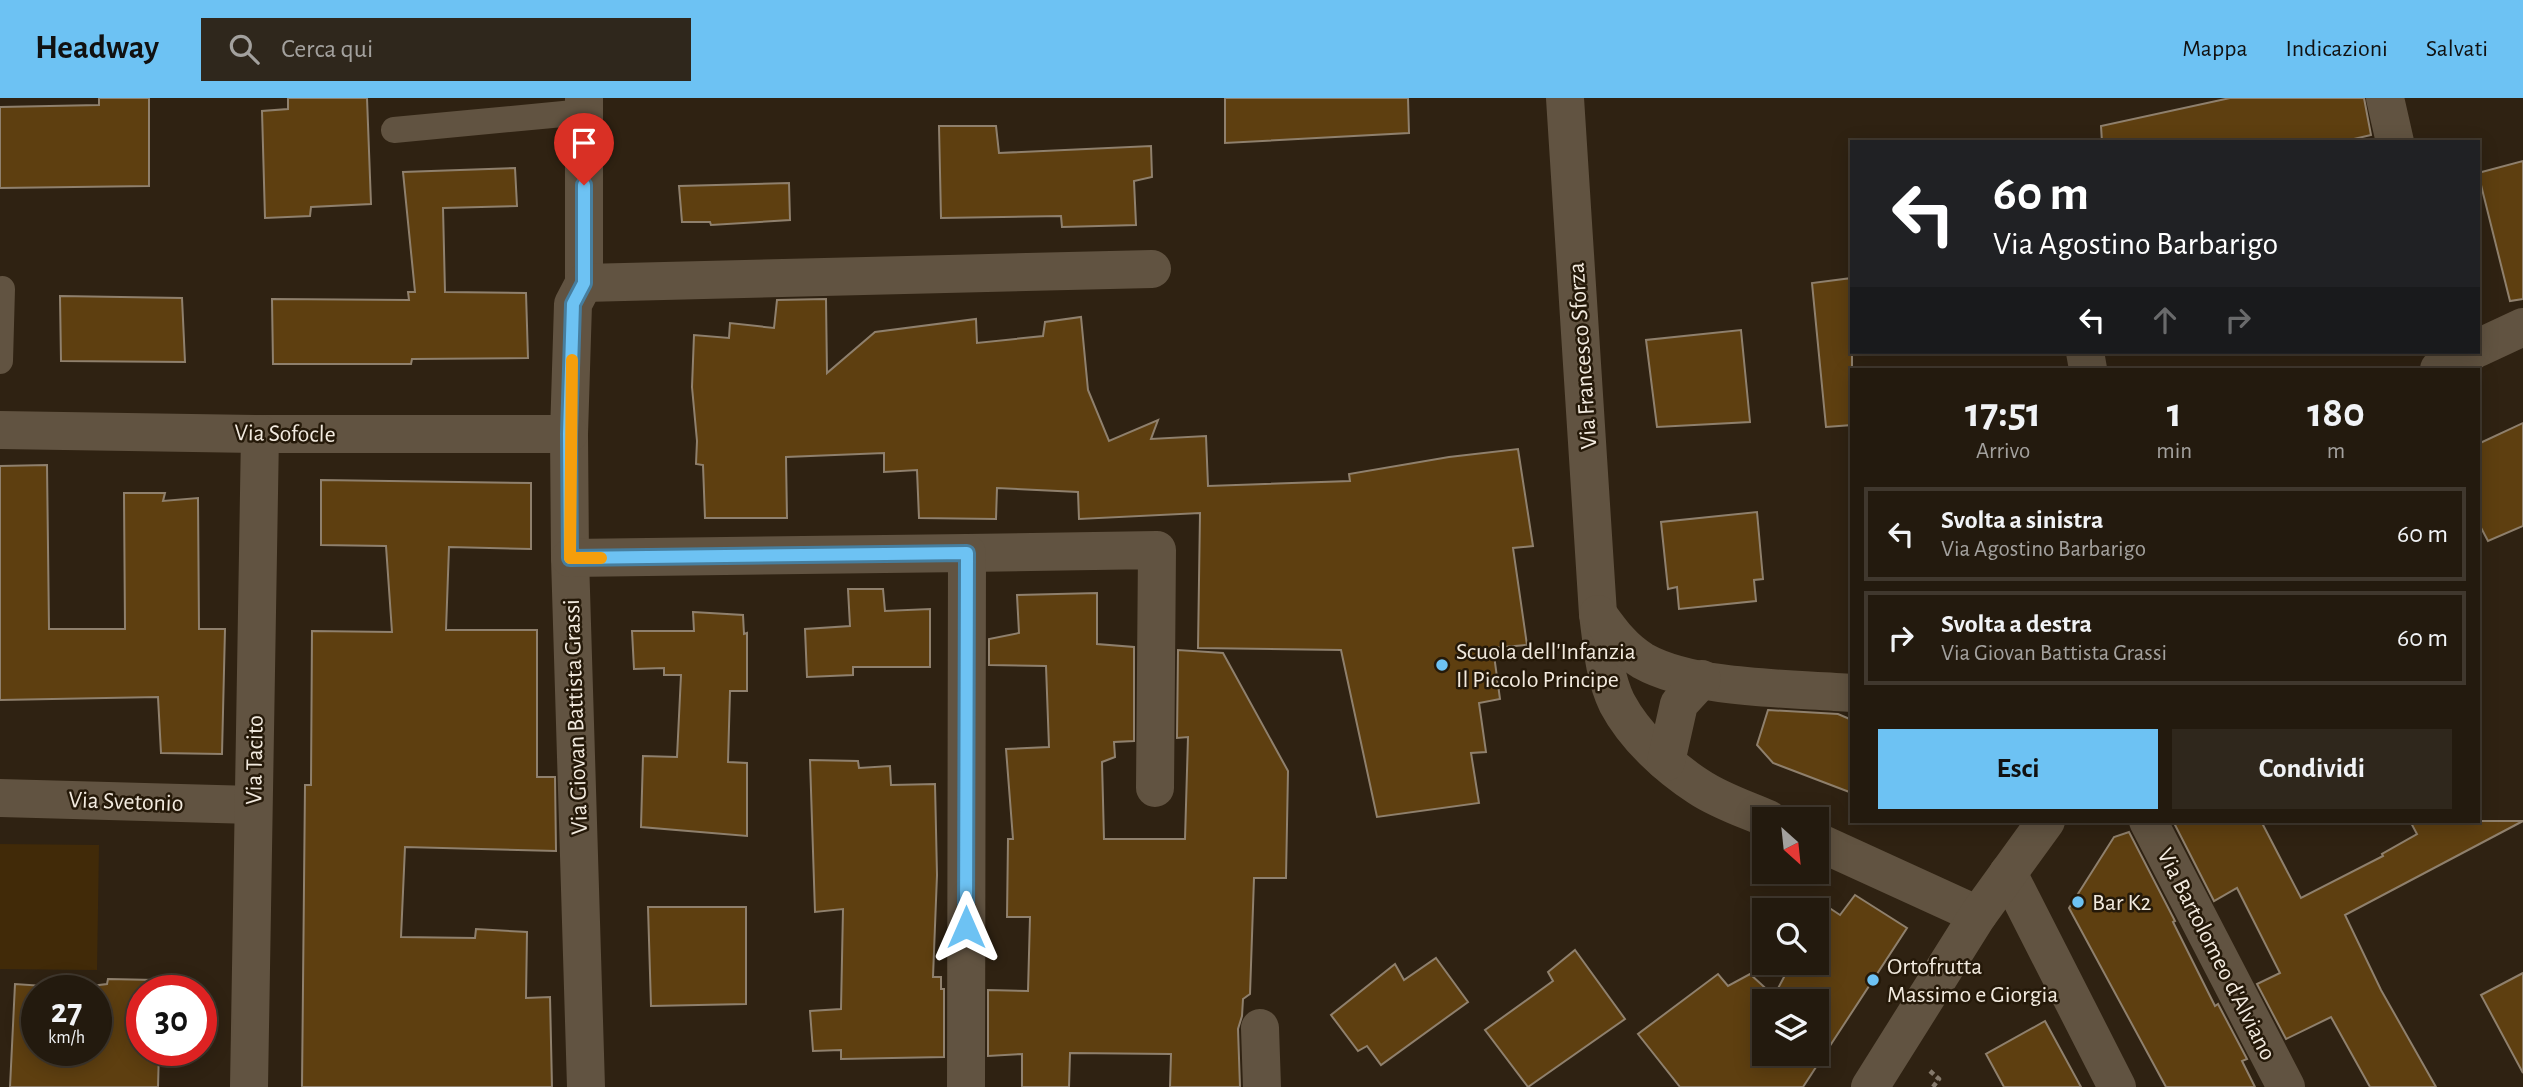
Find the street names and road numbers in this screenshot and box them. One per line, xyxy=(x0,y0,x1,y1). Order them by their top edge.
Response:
street label: Via Francesco Sforza xyxy=(1564,262,1602,450)
street label: Via Sofocle xyxy=(234,421,336,447)
street label: Via Giovan Battista Grassi xyxy=(560,599,592,835)
street label: Via Tacito xyxy=(242,715,268,805)
street label: Via Svetonio xyxy=(68,788,184,816)
street label: Via Bartolomeo d'Alviano xyxy=(2152,845,2280,1064)

